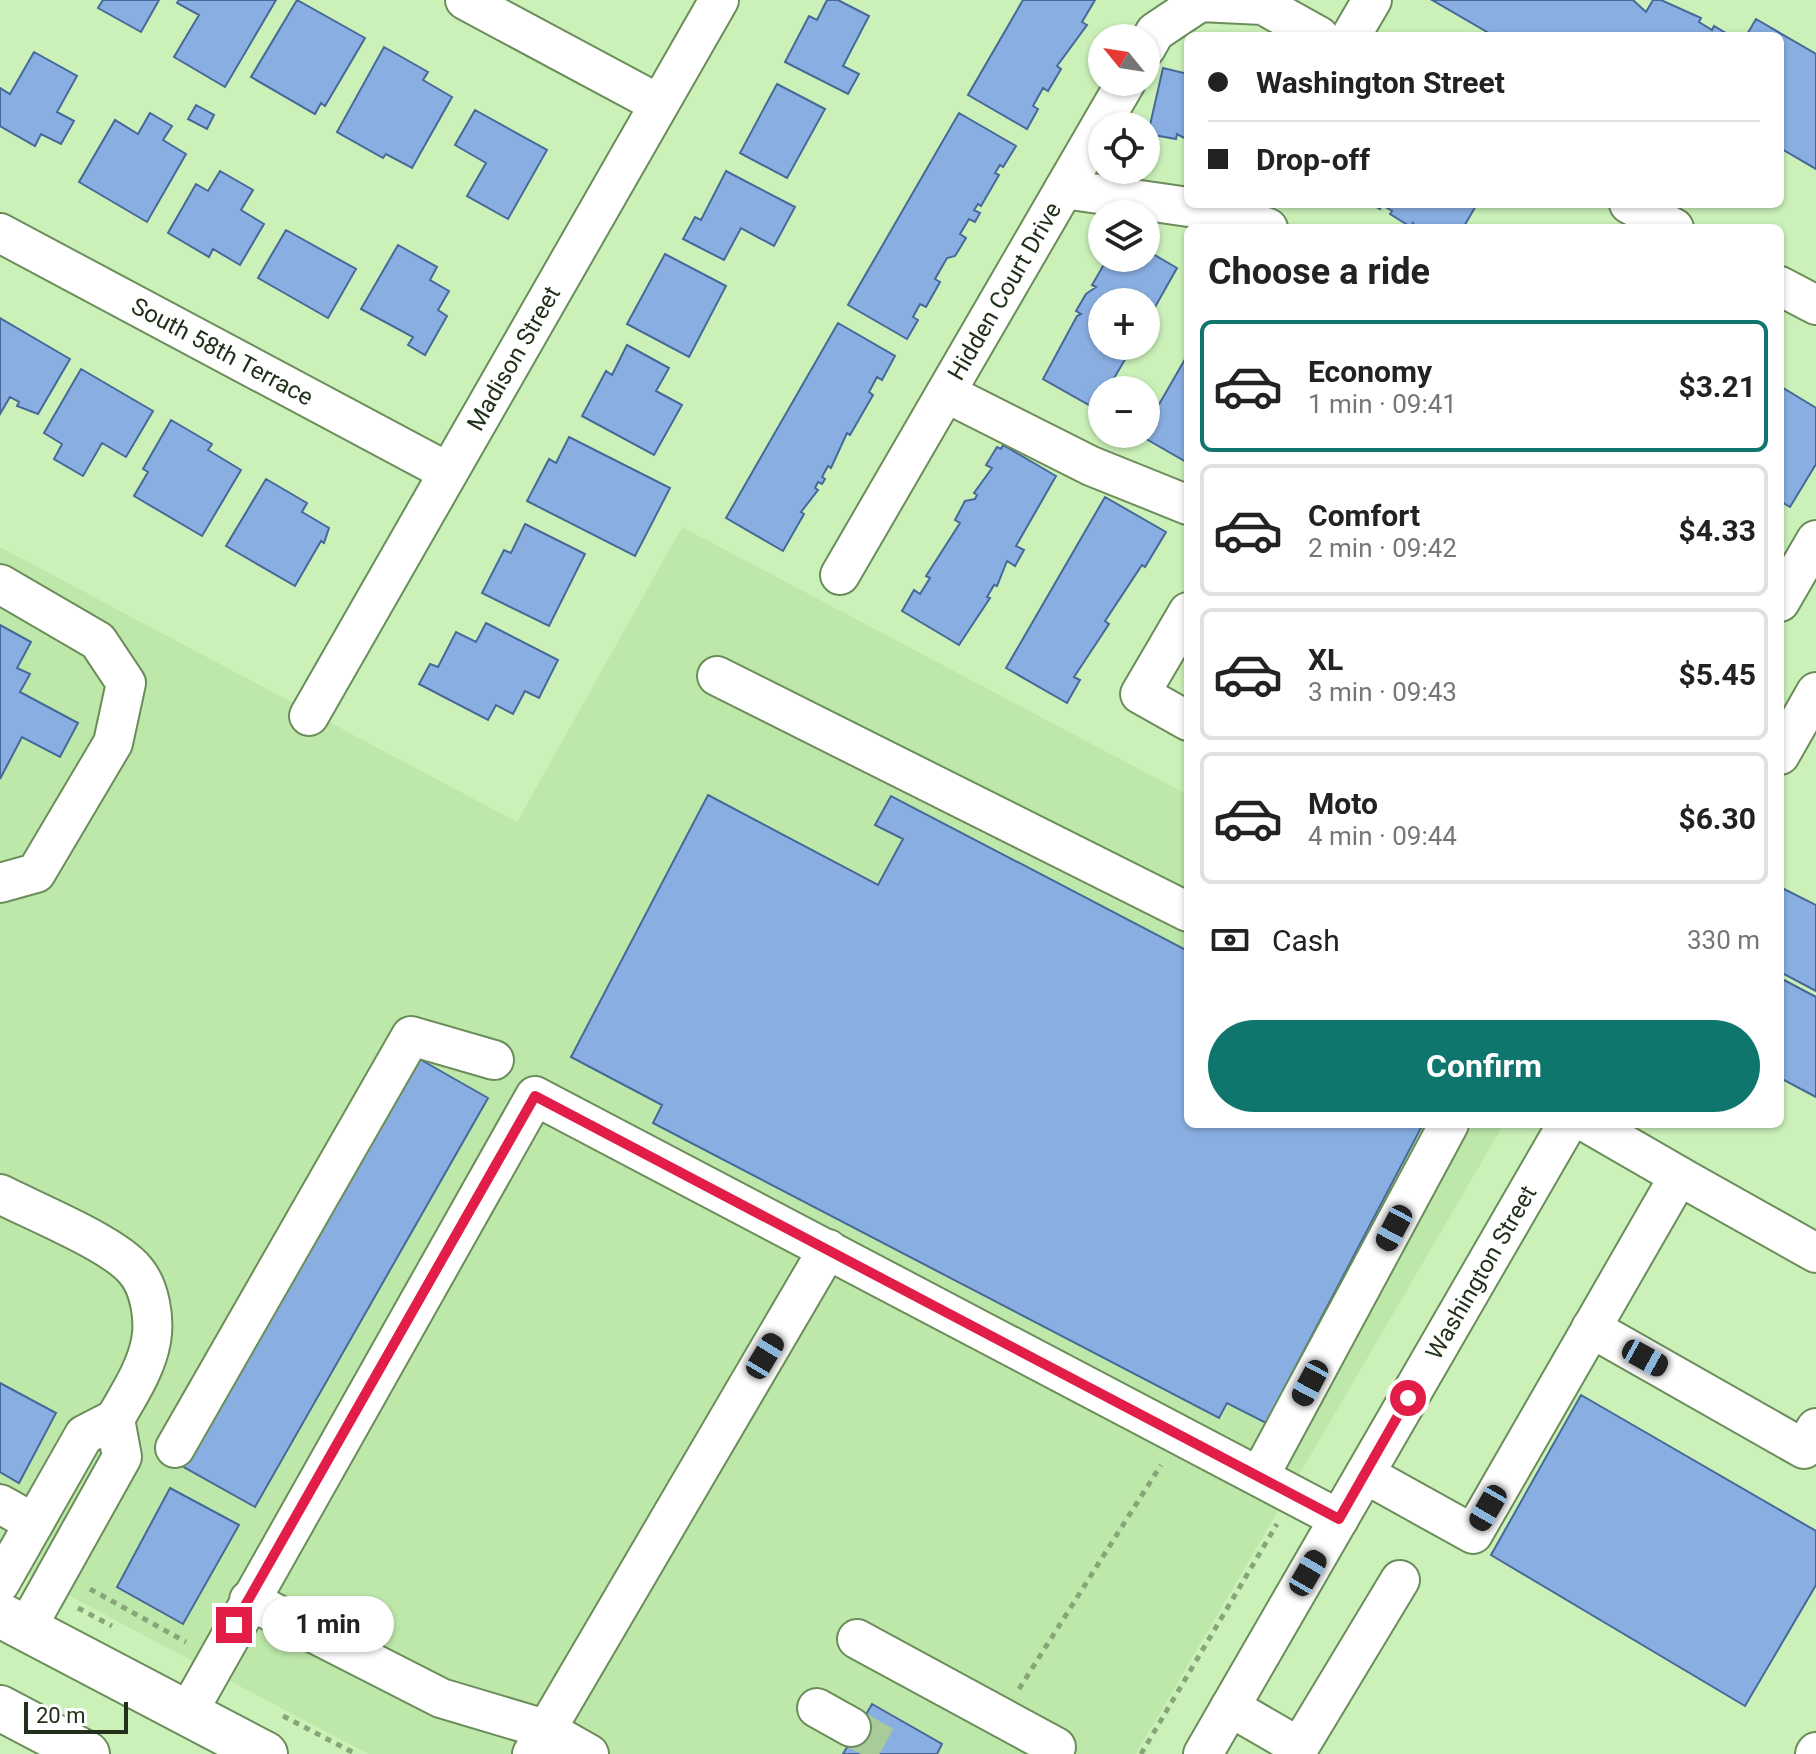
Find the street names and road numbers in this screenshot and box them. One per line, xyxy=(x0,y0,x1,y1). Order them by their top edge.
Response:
street label: Hidden Court Drive xyxy=(942,197,1067,385)
street label: Madison Street xyxy=(461,281,566,436)
street label: South 58th Terrace xyxy=(127,292,318,412)
street label: Washington Street xyxy=(1420,1181,1542,1364)

